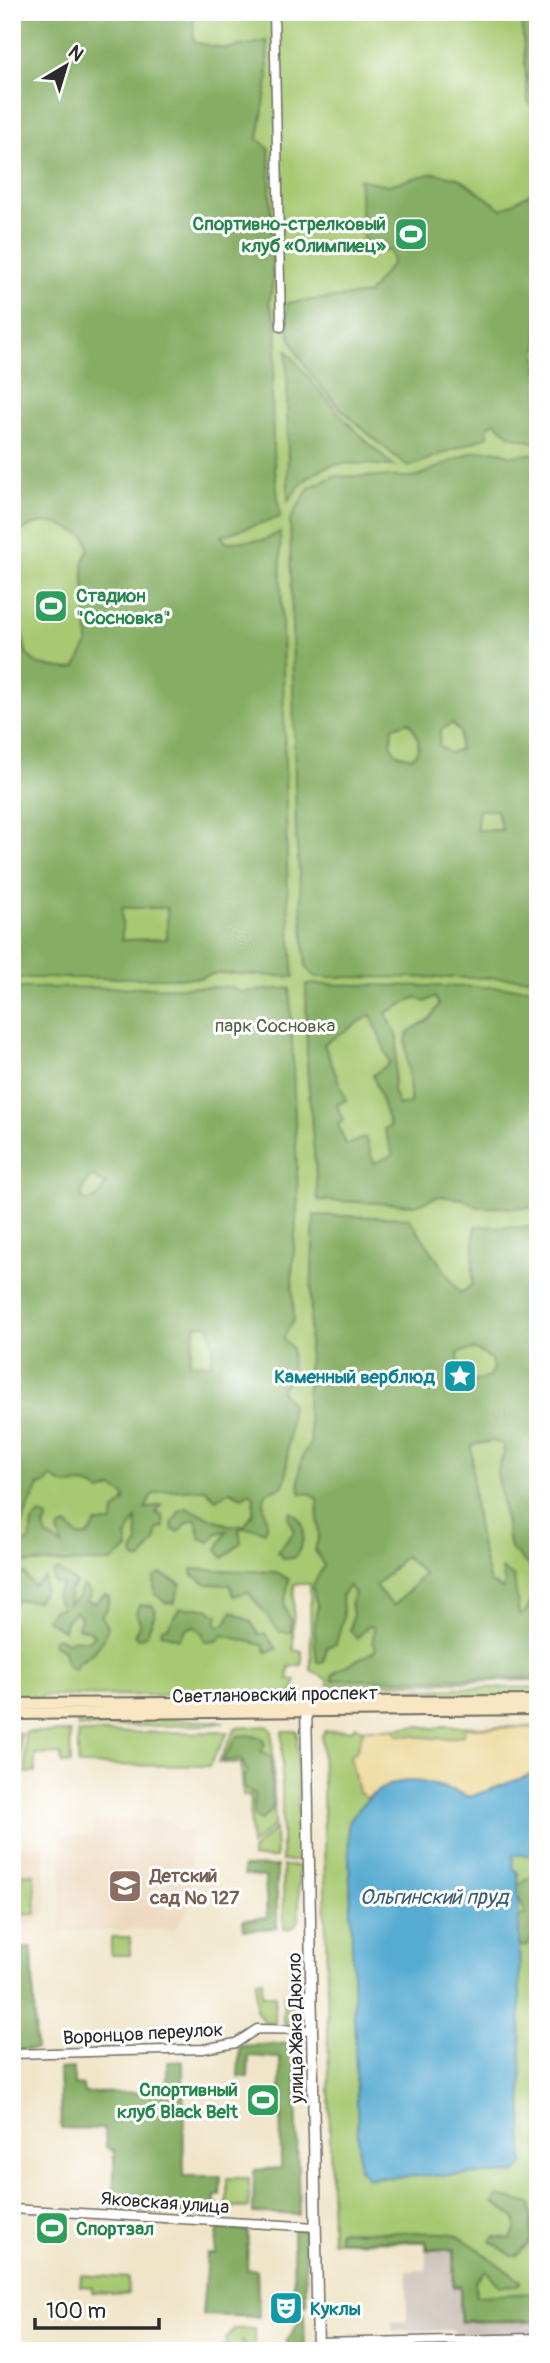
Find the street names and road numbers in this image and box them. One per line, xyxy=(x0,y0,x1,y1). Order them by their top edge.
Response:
street label: Светлановский проспект xyxy=(172,1681,379,1709)
street label: улица Жака Дюкло xyxy=(283,1952,309,2105)
street label: Воронцов переулок xyxy=(62,2018,224,2050)
street label: Яковская улица xyxy=(100,2187,230,2219)

